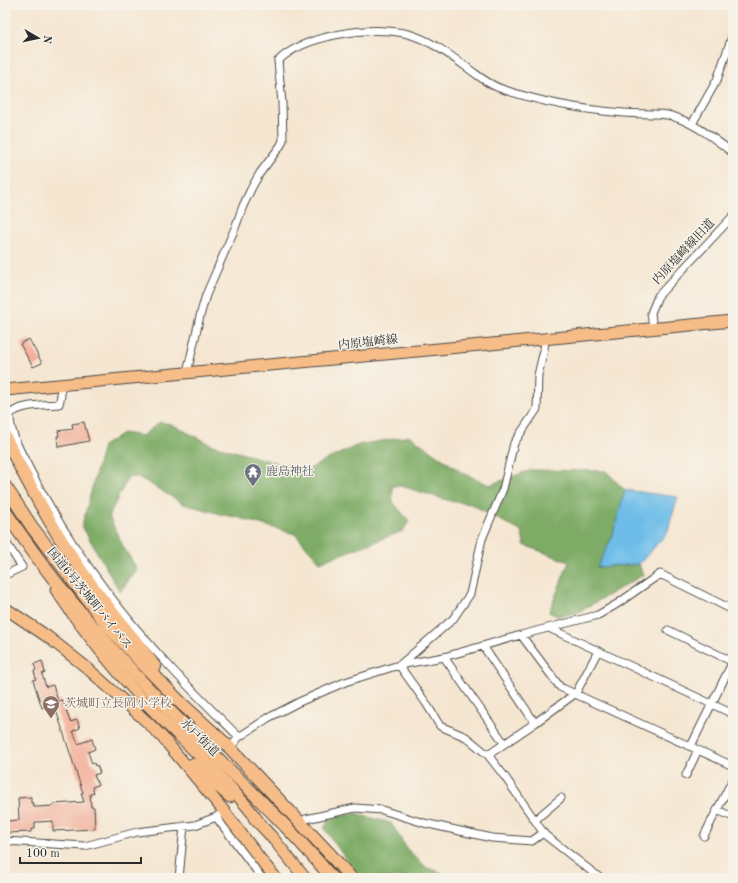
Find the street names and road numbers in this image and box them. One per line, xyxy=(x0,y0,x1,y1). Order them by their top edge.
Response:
street label: 内原塩崎線旧道 xyxy=(649,216,717,287)
street label: 内原塩崎線 xyxy=(337,332,398,352)
street label: 国道6号茨城町バイパス xyxy=(44,545,135,652)
street label: 水戸街道 xyxy=(178,716,222,759)

